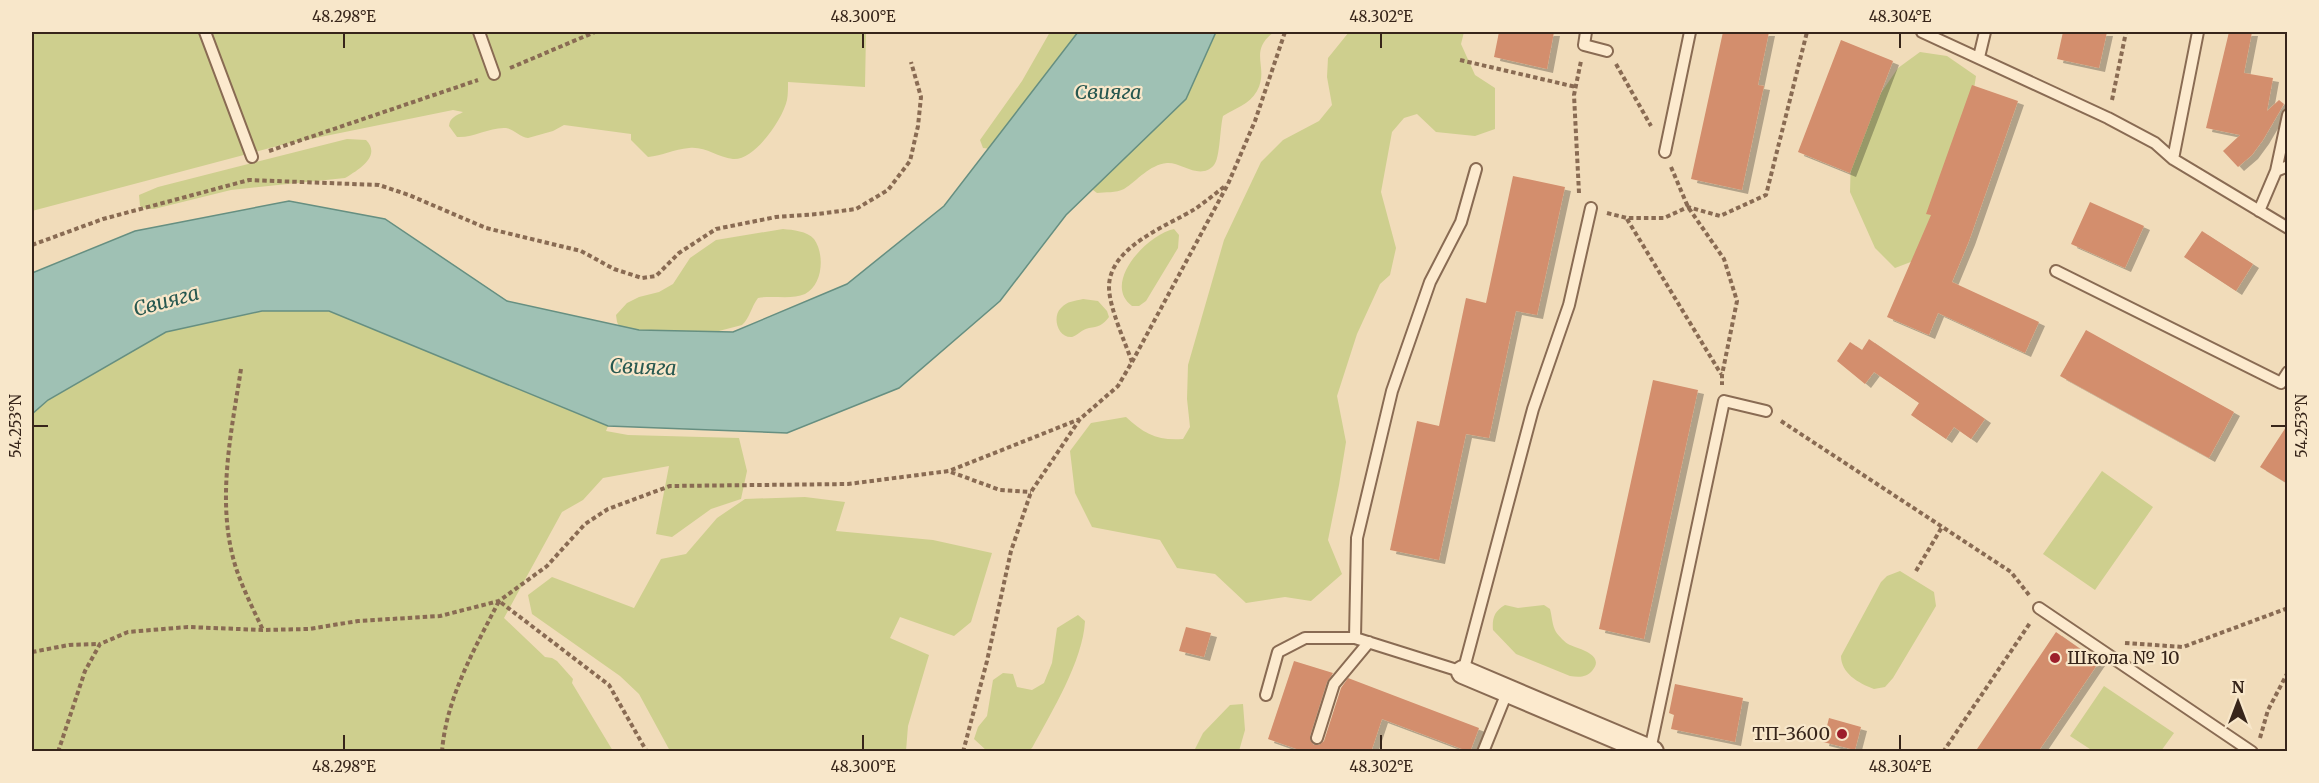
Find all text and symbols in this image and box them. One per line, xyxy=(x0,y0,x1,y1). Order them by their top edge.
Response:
text: 48.298°E xyxy=(312,7,376,26)
text: 48.300°E xyxy=(830,7,896,26)
text: 48.302°E xyxy=(1349,7,1413,26)
text: 48.304°E xyxy=(1869,7,1932,26)
water label: Свияга xyxy=(1074,79,1142,104)
water label: Свияга xyxy=(130,280,202,321)
water label: Свияга xyxy=(609,353,677,380)
text: 54.253°N xyxy=(6,394,25,458)
text: 54.253°N xyxy=(2292,394,2311,458)
place label: Школа № 10 xyxy=(2067,646,2180,669)
marker: Школа № 10 xyxy=(2048,651,2062,665)
north arrow xyxy=(2208,672,2268,732)
text: N xyxy=(2232,677,2245,697)
place label: ТП-3600 xyxy=(1752,722,1830,745)
marker: ТП-3600 xyxy=(1835,727,1849,741)
text: 48.298°E xyxy=(312,757,376,776)
text: 48.300°E xyxy=(830,757,896,776)
text: 48.302°E xyxy=(1349,757,1413,776)
text: 48.304°E xyxy=(1869,757,1932,776)

